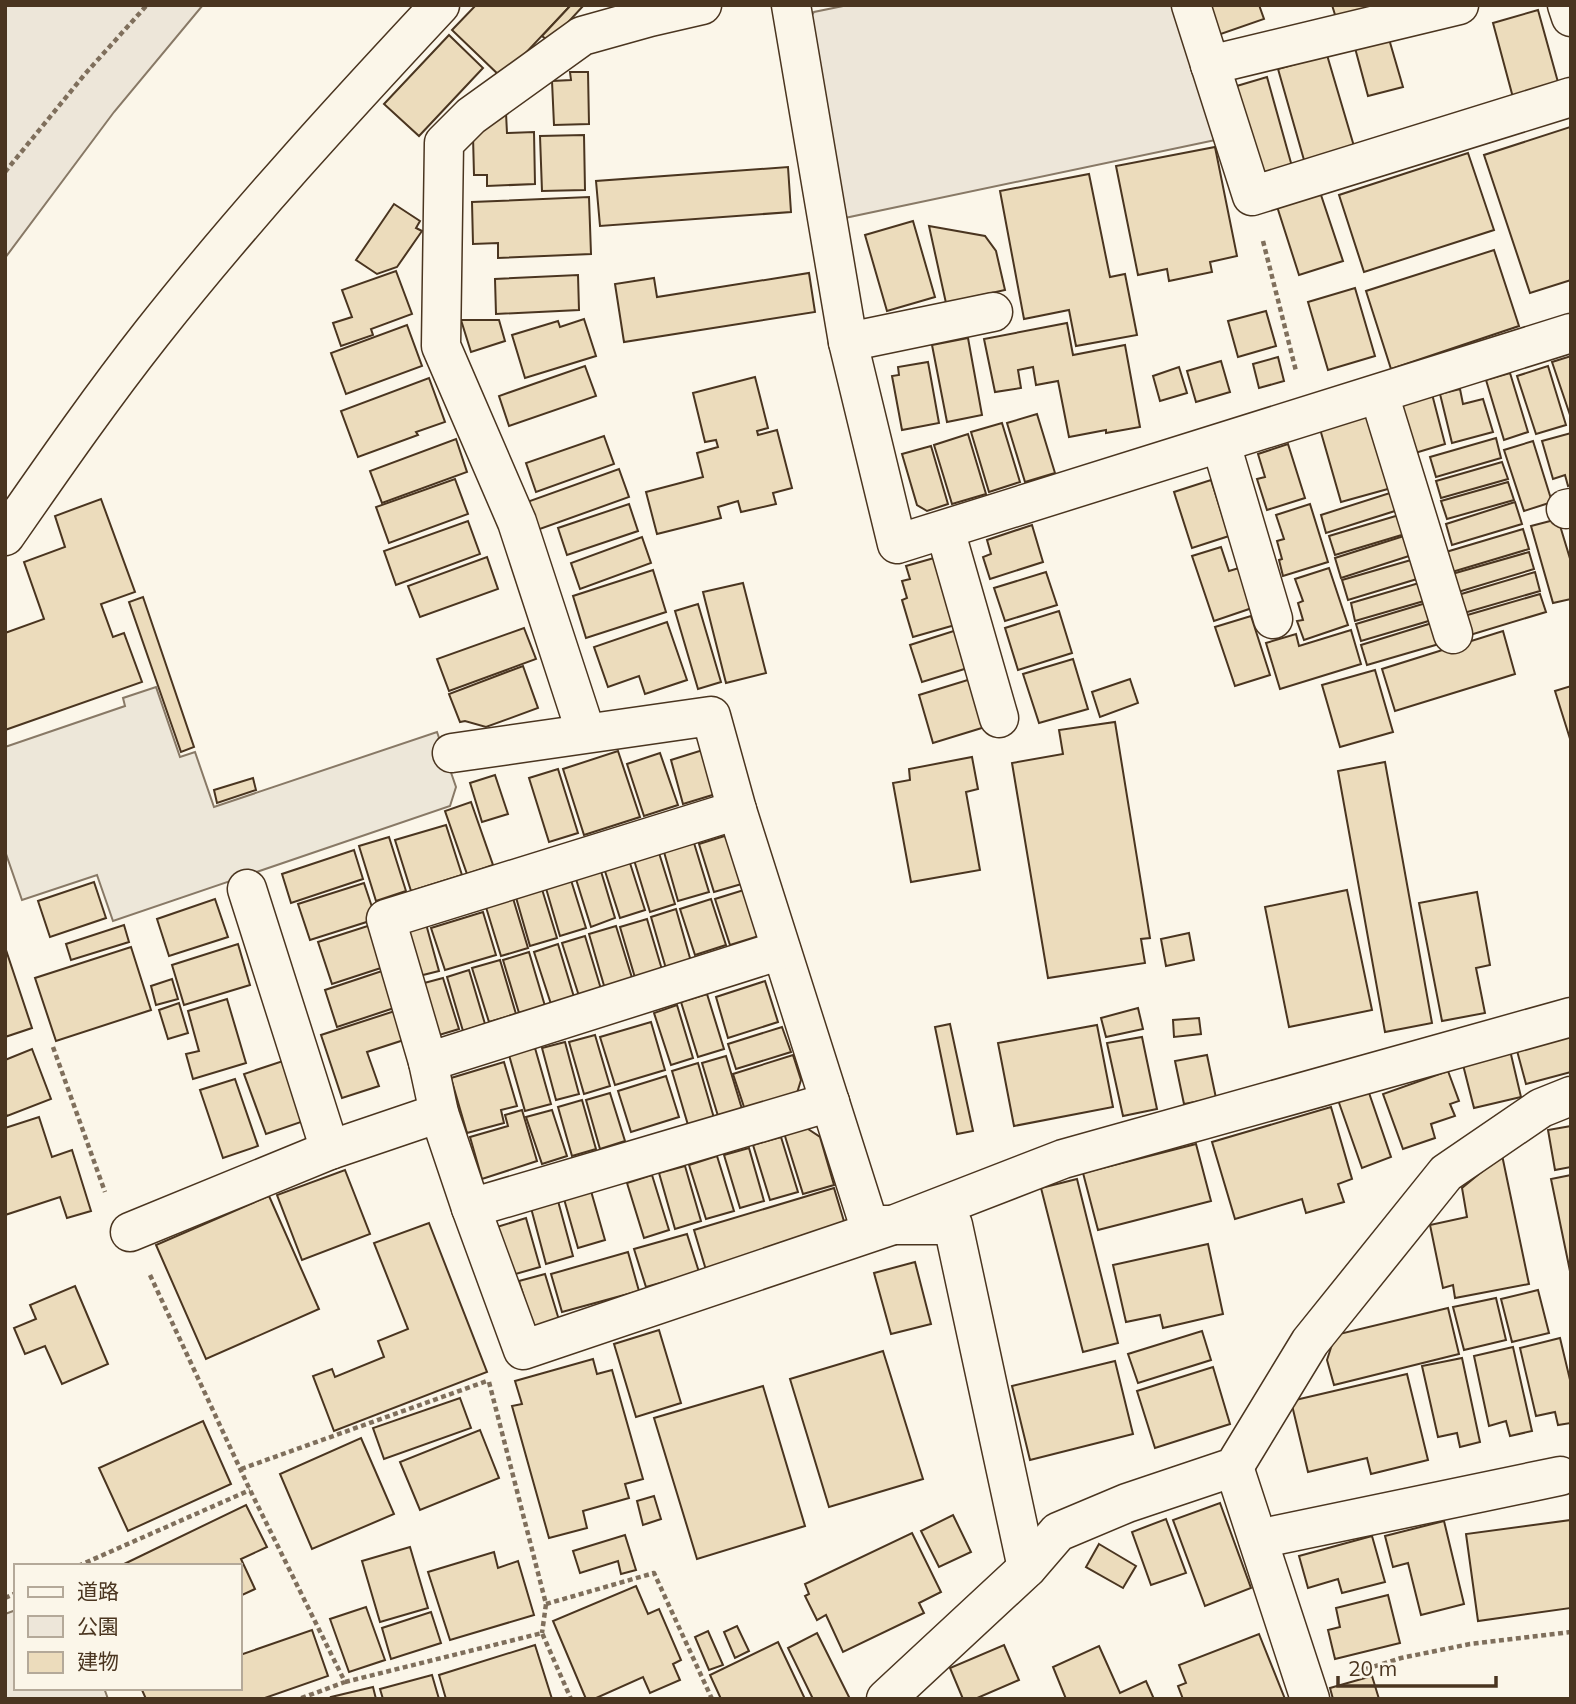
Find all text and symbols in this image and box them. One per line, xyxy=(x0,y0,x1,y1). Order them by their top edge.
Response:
legend xyxy=(14,1564,242,1690)
text: 道路 xyxy=(77,1578,119,1604)
text: 公園 xyxy=(77,1613,119,1639)
scale bar xyxy=(1338,1644,1496,1688)
text: 建物 xyxy=(77,1648,119,1674)
text: 20 m xyxy=(1348,1655,1397,1681)

